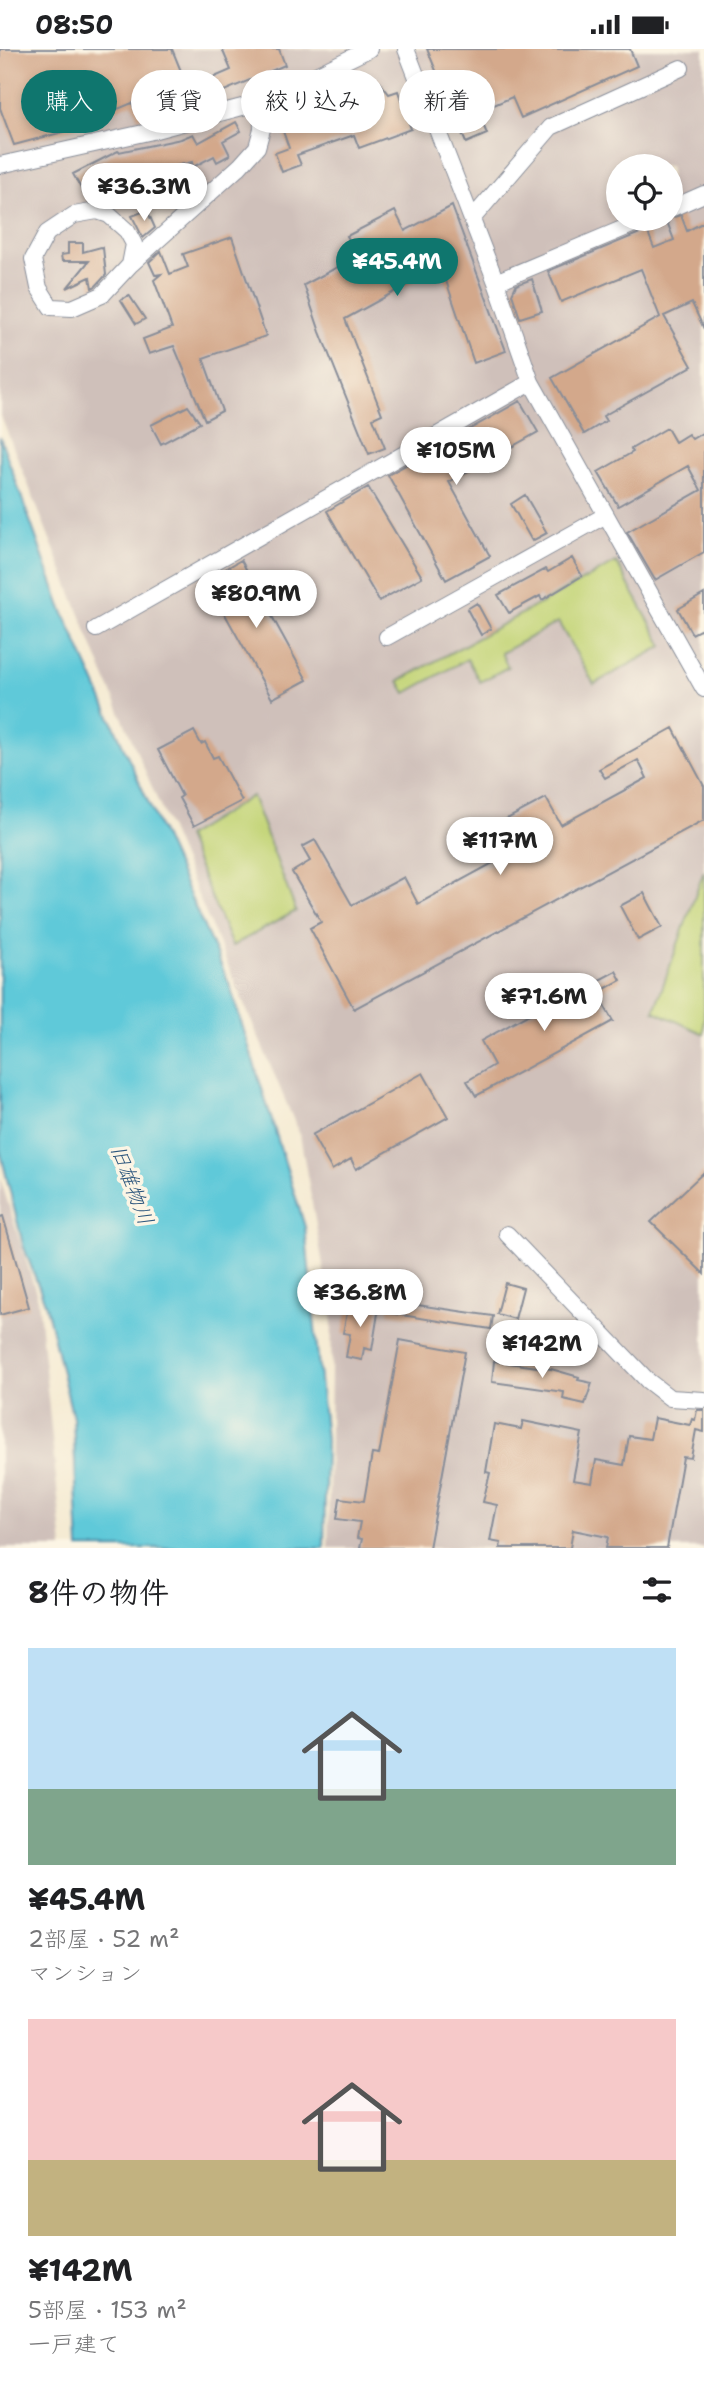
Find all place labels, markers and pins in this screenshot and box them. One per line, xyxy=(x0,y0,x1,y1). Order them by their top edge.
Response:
pin: ¥36.3M xyxy=(87,163,201,223)
pin: ¥45.4M xyxy=(340,239,454,298)
pin: ¥105M xyxy=(407,427,505,487)
pin: ¥80.9M xyxy=(199,571,313,630)
pin: ¥117M xyxy=(451,817,549,877)
pin: ¥71.6M xyxy=(487,974,601,1033)
pin: ¥36.8M xyxy=(303,1269,417,1329)
pin: ¥142M xyxy=(493,1321,591,1380)

